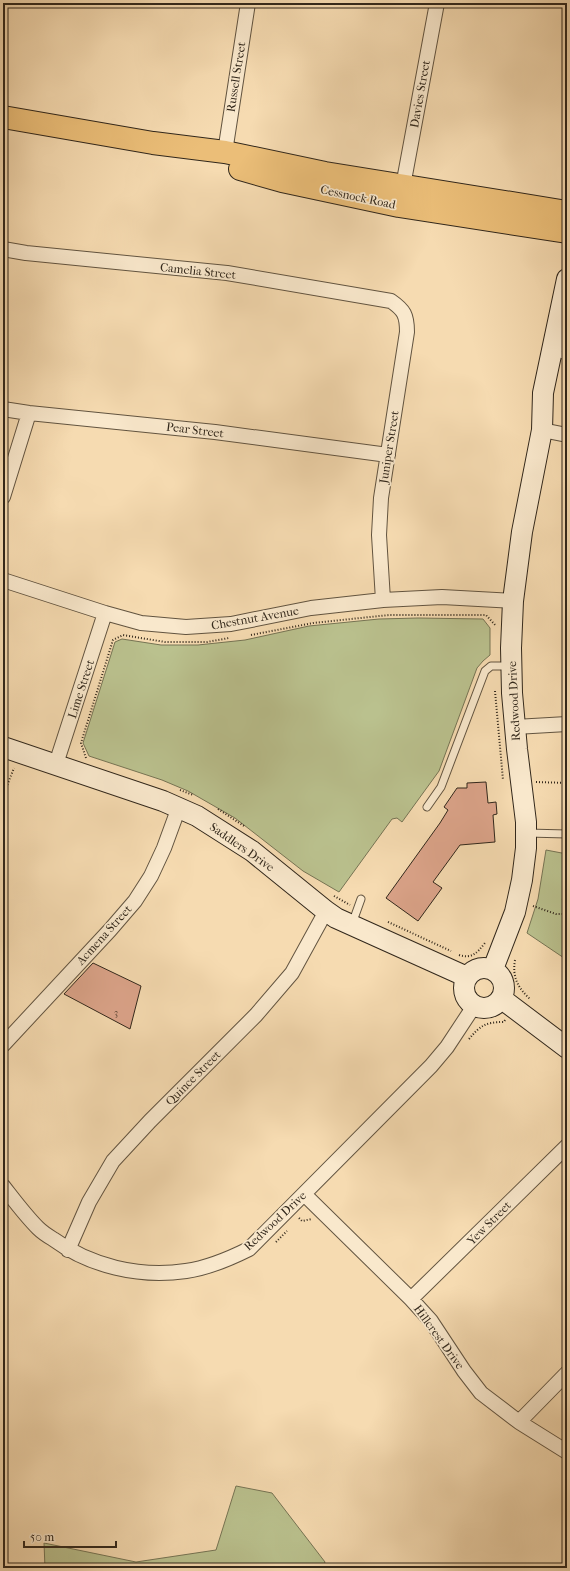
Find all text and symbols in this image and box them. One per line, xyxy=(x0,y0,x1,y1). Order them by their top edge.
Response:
street label: Russell Street xyxy=(224,40,249,113)
street label: Davies Street xyxy=(407,58,433,129)
street label: Cessnock Road xyxy=(319,182,397,212)
street label: Camelia Street xyxy=(159,260,237,282)
street label: Juniper Street xyxy=(376,409,402,485)
street label: Pear Street xyxy=(165,420,225,441)
street label: Chestnut Avenue xyxy=(210,603,300,633)
street label: Lime Street xyxy=(65,657,97,720)
street label: Redwood Drive xyxy=(505,661,523,741)
street label: Saddlers Drive xyxy=(207,820,277,874)
street label: Acmena Street xyxy=(73,902,135,969)
house number: 3 xyxy=(114,1007,118,1019)
street label: Quince Street xyxy=(163,1047,224,1108)
street label: Redwood Drive xyxy=(241,1188,309,1253)
street label: Yew Street xyxy=(464,1198,514,1248)
street label: Hillcrest Drive xyxy=(411,1302,467,1372)
scale bar xyxy=(24,1523,116,1549)
text: 50 m xyxy=(30,1530,54,1544)

